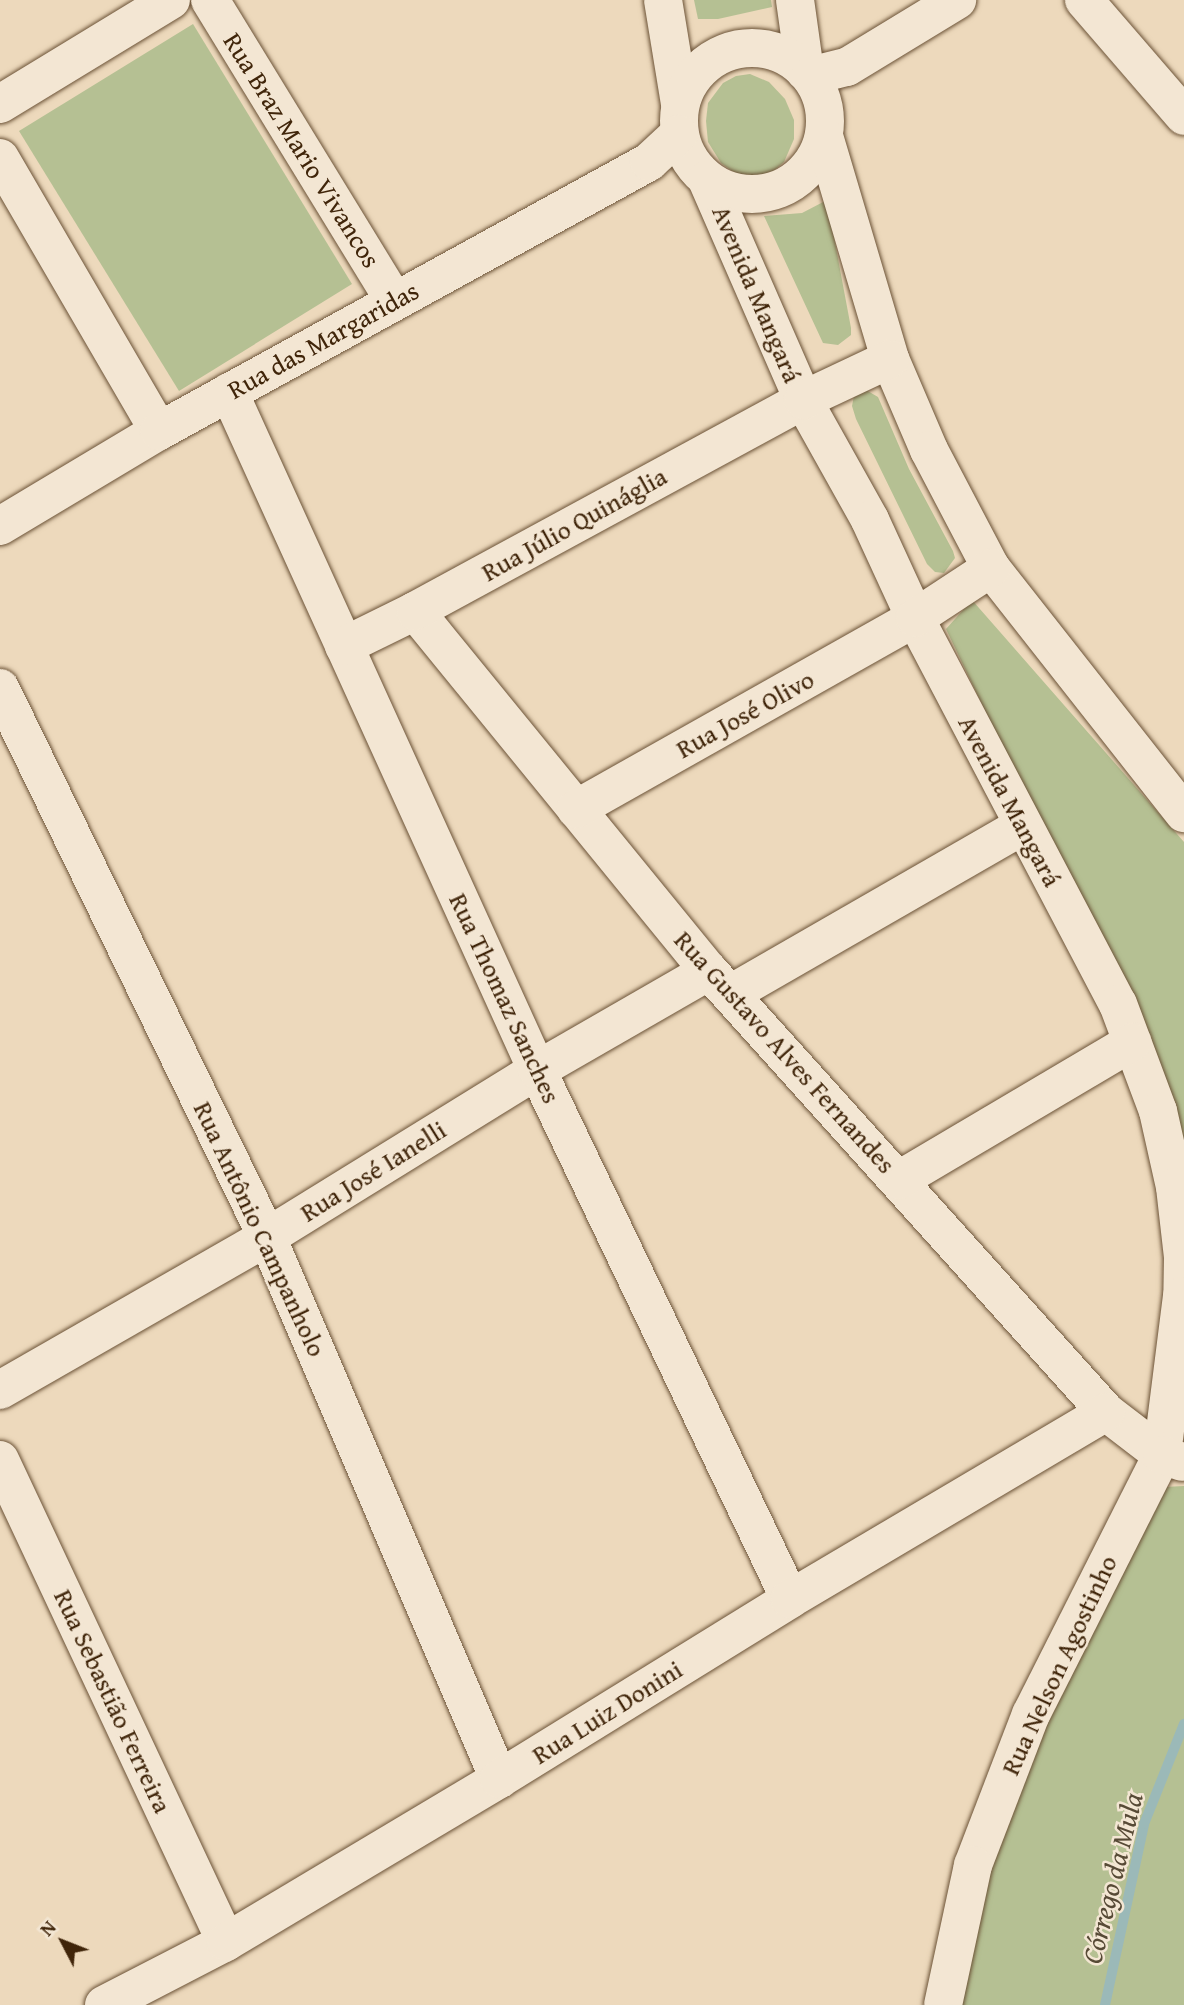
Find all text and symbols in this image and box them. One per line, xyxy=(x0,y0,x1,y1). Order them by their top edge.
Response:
street label: Rua Braz Mario Vivancos xyxy=(217,27,387,273)
street label: Avenida Mangará xyxy=(706,201,808,387)
street label: Rua das Margaridas xyxy=(222,275,424,405)
street label: Rua Júlio Quináglia xyxy=(476,460,672,588)
street label: Rua José Olivo xyxy=(671,663,819,765)
street label: Avenida Mangará xyxy=(952,710,1068,892)
street label: Rua Thomaz Sanches xyxy=(443,888,567,1108)
street label: Rua Gustavo Alves Fernandes xyxy=(668,924,902,1180)
street label: Rua Antônio Campanholo xyxy=(187,1097,333,1361)
street label: Rua José Ianelli xyxy=(294,1114,452,1228)
street label: Rua Nelson Agostinho xyxy=(994,1550,1124,1780)
street label: Rua Sebastião Ferreira xyxy=(48,1584,178,1818)
street label: Rua Luiz Donini xyxy=(526,1653,688,1771)
water label: Córrego da Mula xyxy=(1075,1789,1149,1967)
north arrow xyxy=(28,1907,98,1977)
text: N xyxy=(33,1914,62,1942)

